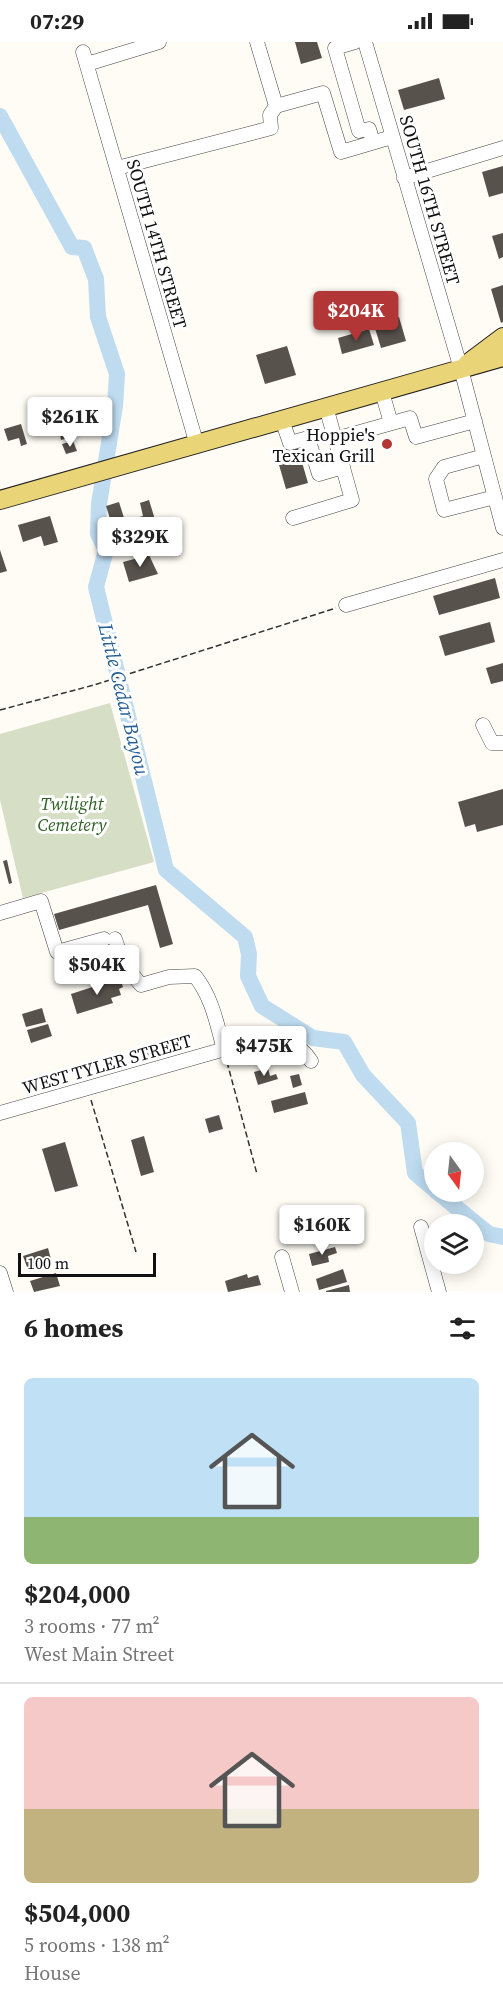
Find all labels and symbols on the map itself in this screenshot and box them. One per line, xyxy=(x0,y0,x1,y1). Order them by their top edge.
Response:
street label: SOUTH 16TH STREET xyxy=(394,112,466,288)
street label: SOUTH 14TH STREET xyxy=(121,156,193,332)
pin: $204K xyxy=(314,291,398,342)
pin: $261K xyxy=(28,397,112,448)
place label: Hoppie's Texican Grill xyxy=(272,422,375,468)
marker: Hoppie's Texican Grill xyxy=(380,437,394,451)
pin: $329K xyxy=(98,517,182,568)
water label: Little Cedar Bayou xyxy=(91,619,157,778)
park label: Twilight Cemetery xyxy=(37,791,107,837)
pin: $504K xyxy=(55,945,139,996)
pin: $475K xyxy=(222,1026,306,1077)
street label: WEST TYLER STREET xyxy=(19,1028,195,1100)
north arrow xyxy=(424,1142,484,1202)
pin: $160K xyxy=(280,1205,364,1256)
scale bar xyxy=(18,1250,156,1278)

